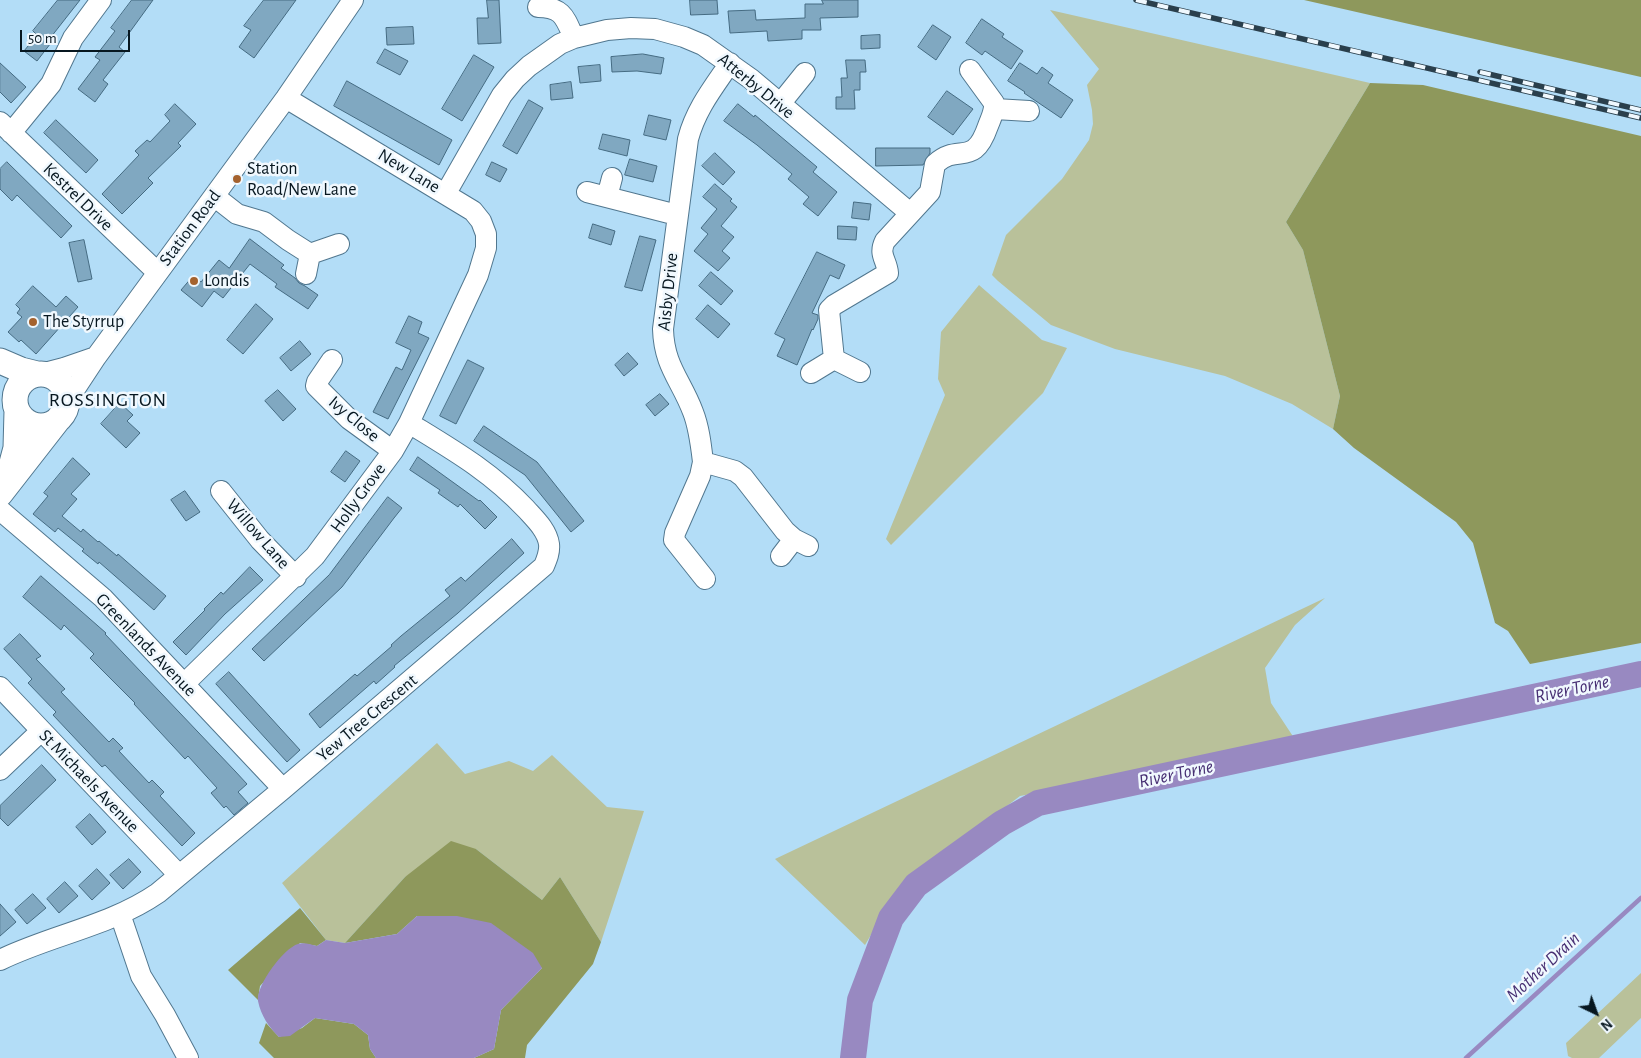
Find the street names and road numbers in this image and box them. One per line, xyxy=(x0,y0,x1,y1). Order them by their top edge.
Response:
street label: Atterby Drive xyxy=(713,49,799,123)
street label: New Lane xyxy=(374,144,444,198)
street label: Kestrel Drive xyxy=(38,158,118,236)
street label: Station Road xyxy=(154,186,226,270)
street label: Aisby Drive xyxy=(653,252,683,332)
street label: Ivy Close xyxy=(324,391,384,447)
street label: Holly Grove xyxy=(326,459,390,537)
street label: Willow Lane xyxy=(222,494,294,574)
street label: Greenlands Avenue xyxy=(91,589,201,701)
street label: Yew Tree Crescent xyxy=(312,670,422,766)
street label: St Michaels Avenue xyxy=(34,725,144,837)

